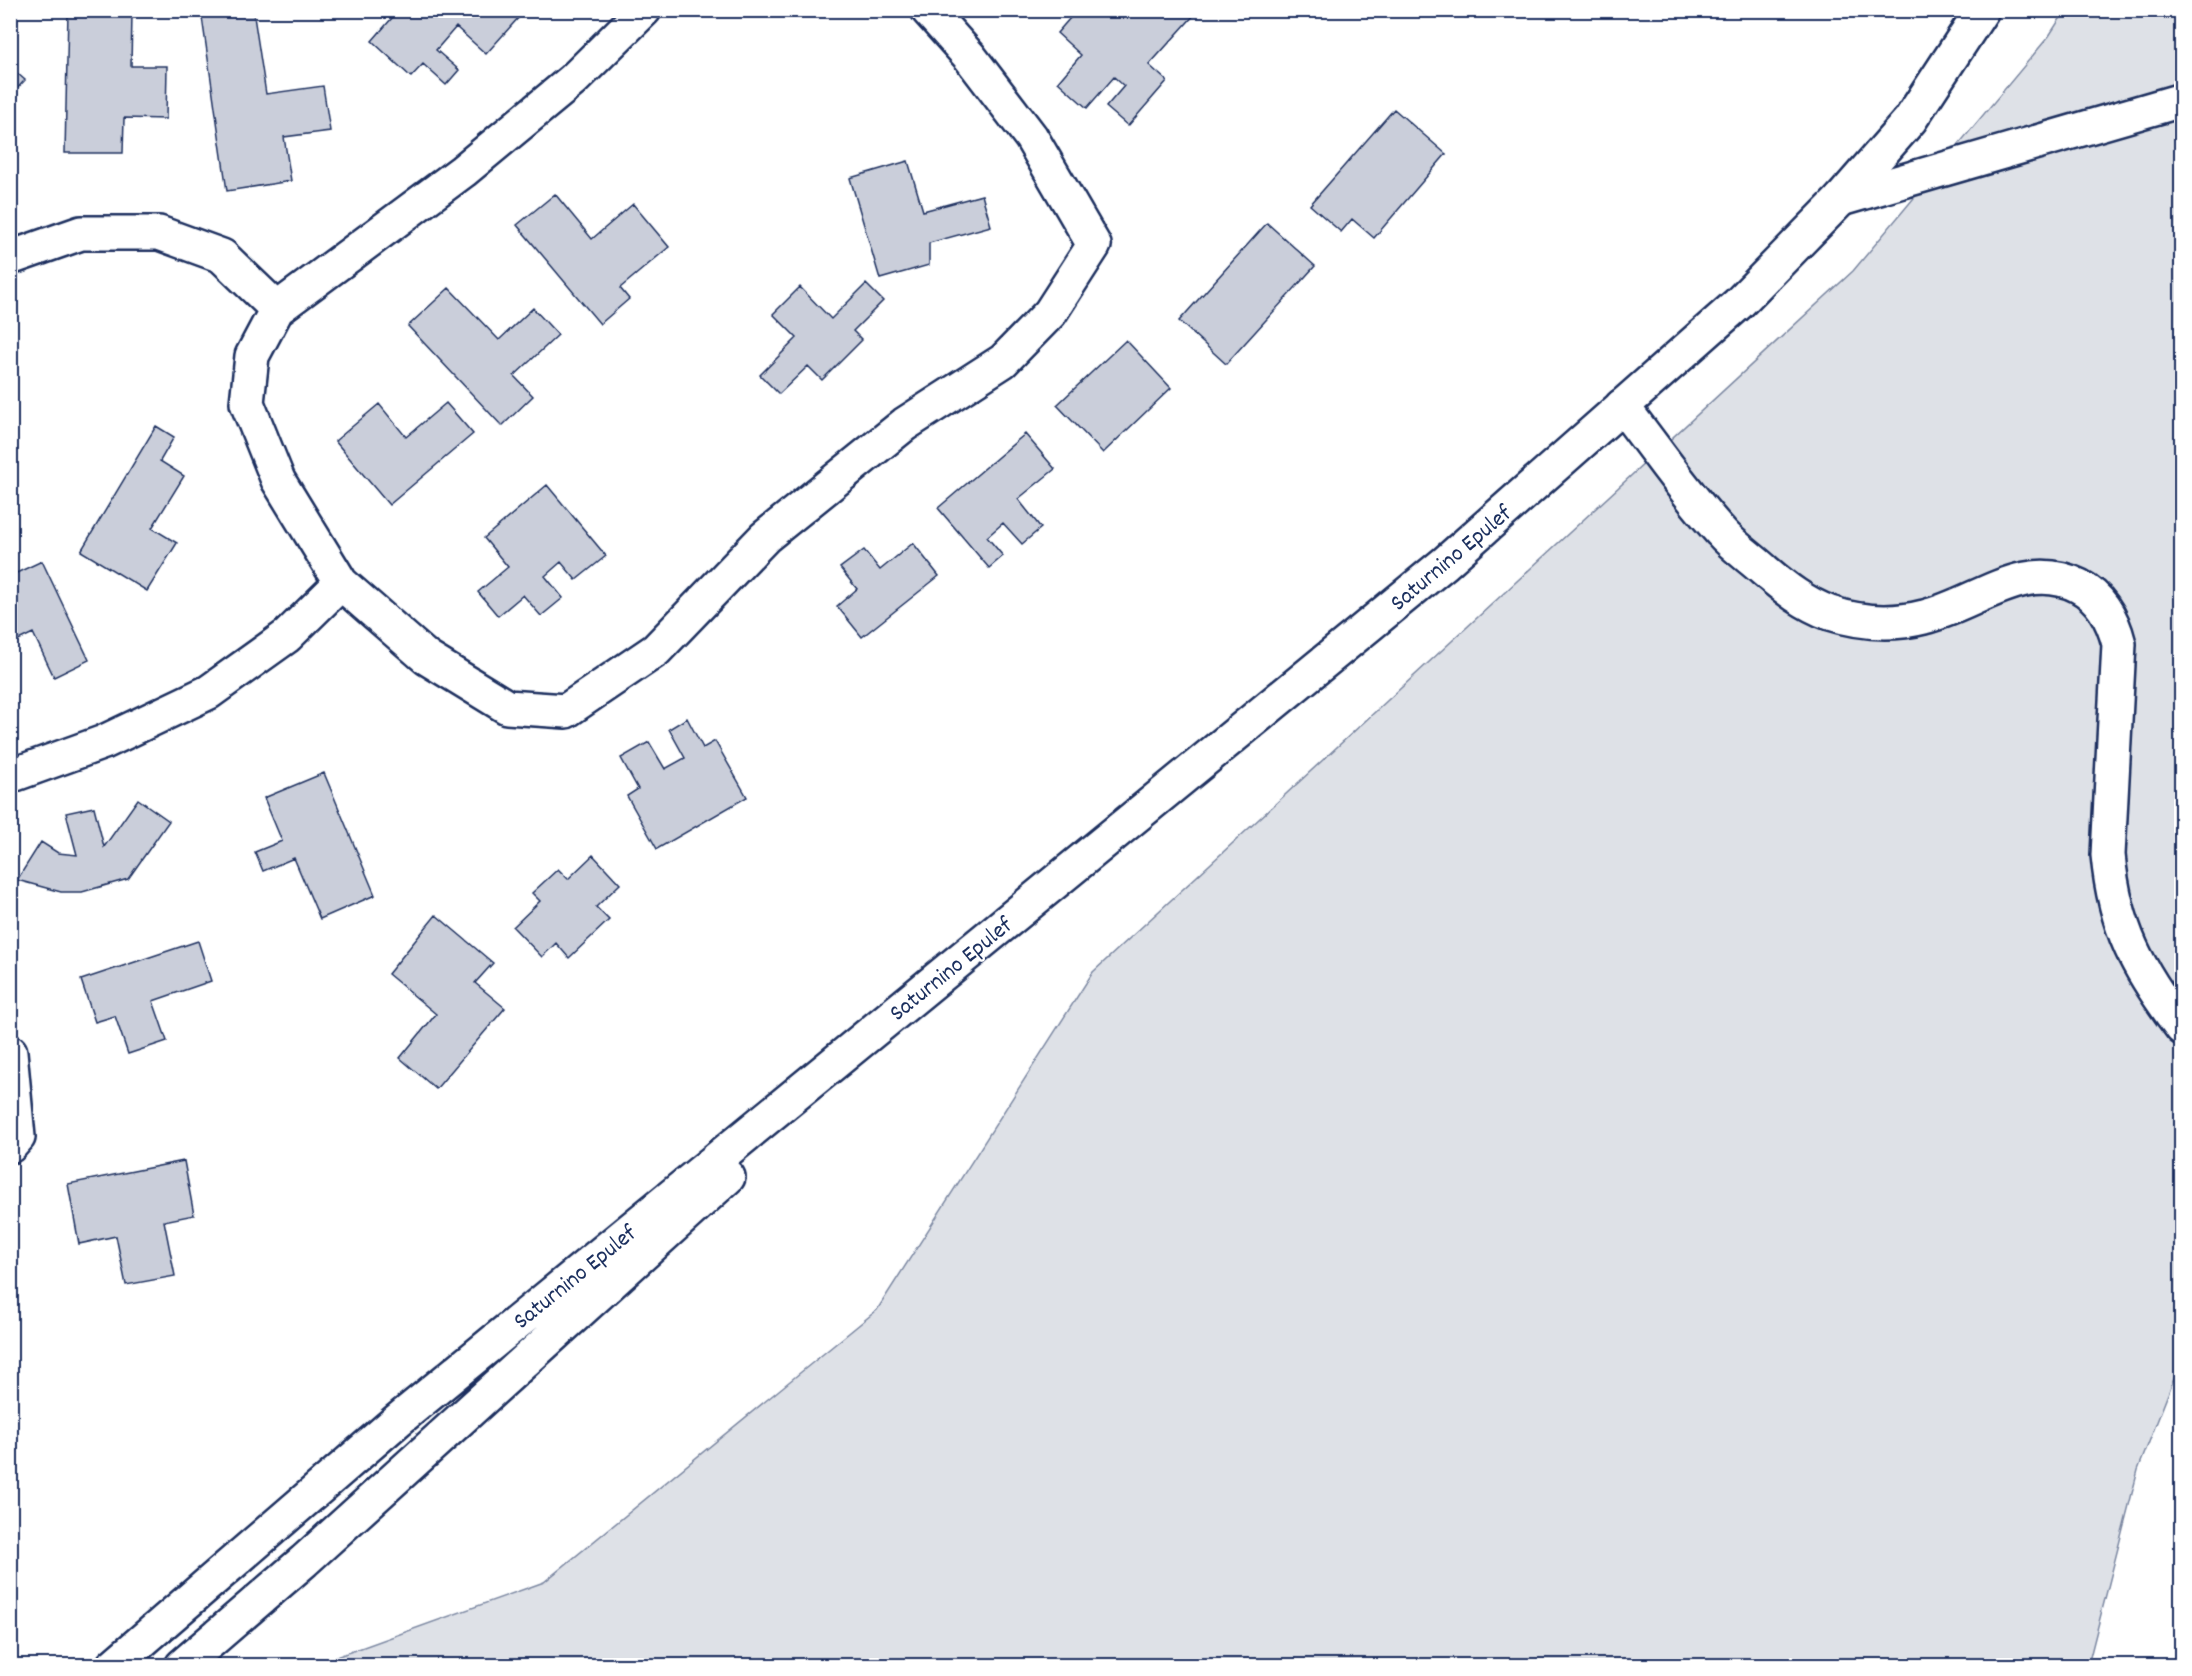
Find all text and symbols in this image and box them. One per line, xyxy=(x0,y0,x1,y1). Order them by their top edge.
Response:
street label: Saturnino Epulef xyxy=(1384,498,1521,620)
street label: Saturnino Epulef xyxy=(883,910,1021,1031)
street label: Saturnino Epulef xyxy=(507,1218,645,1339)

